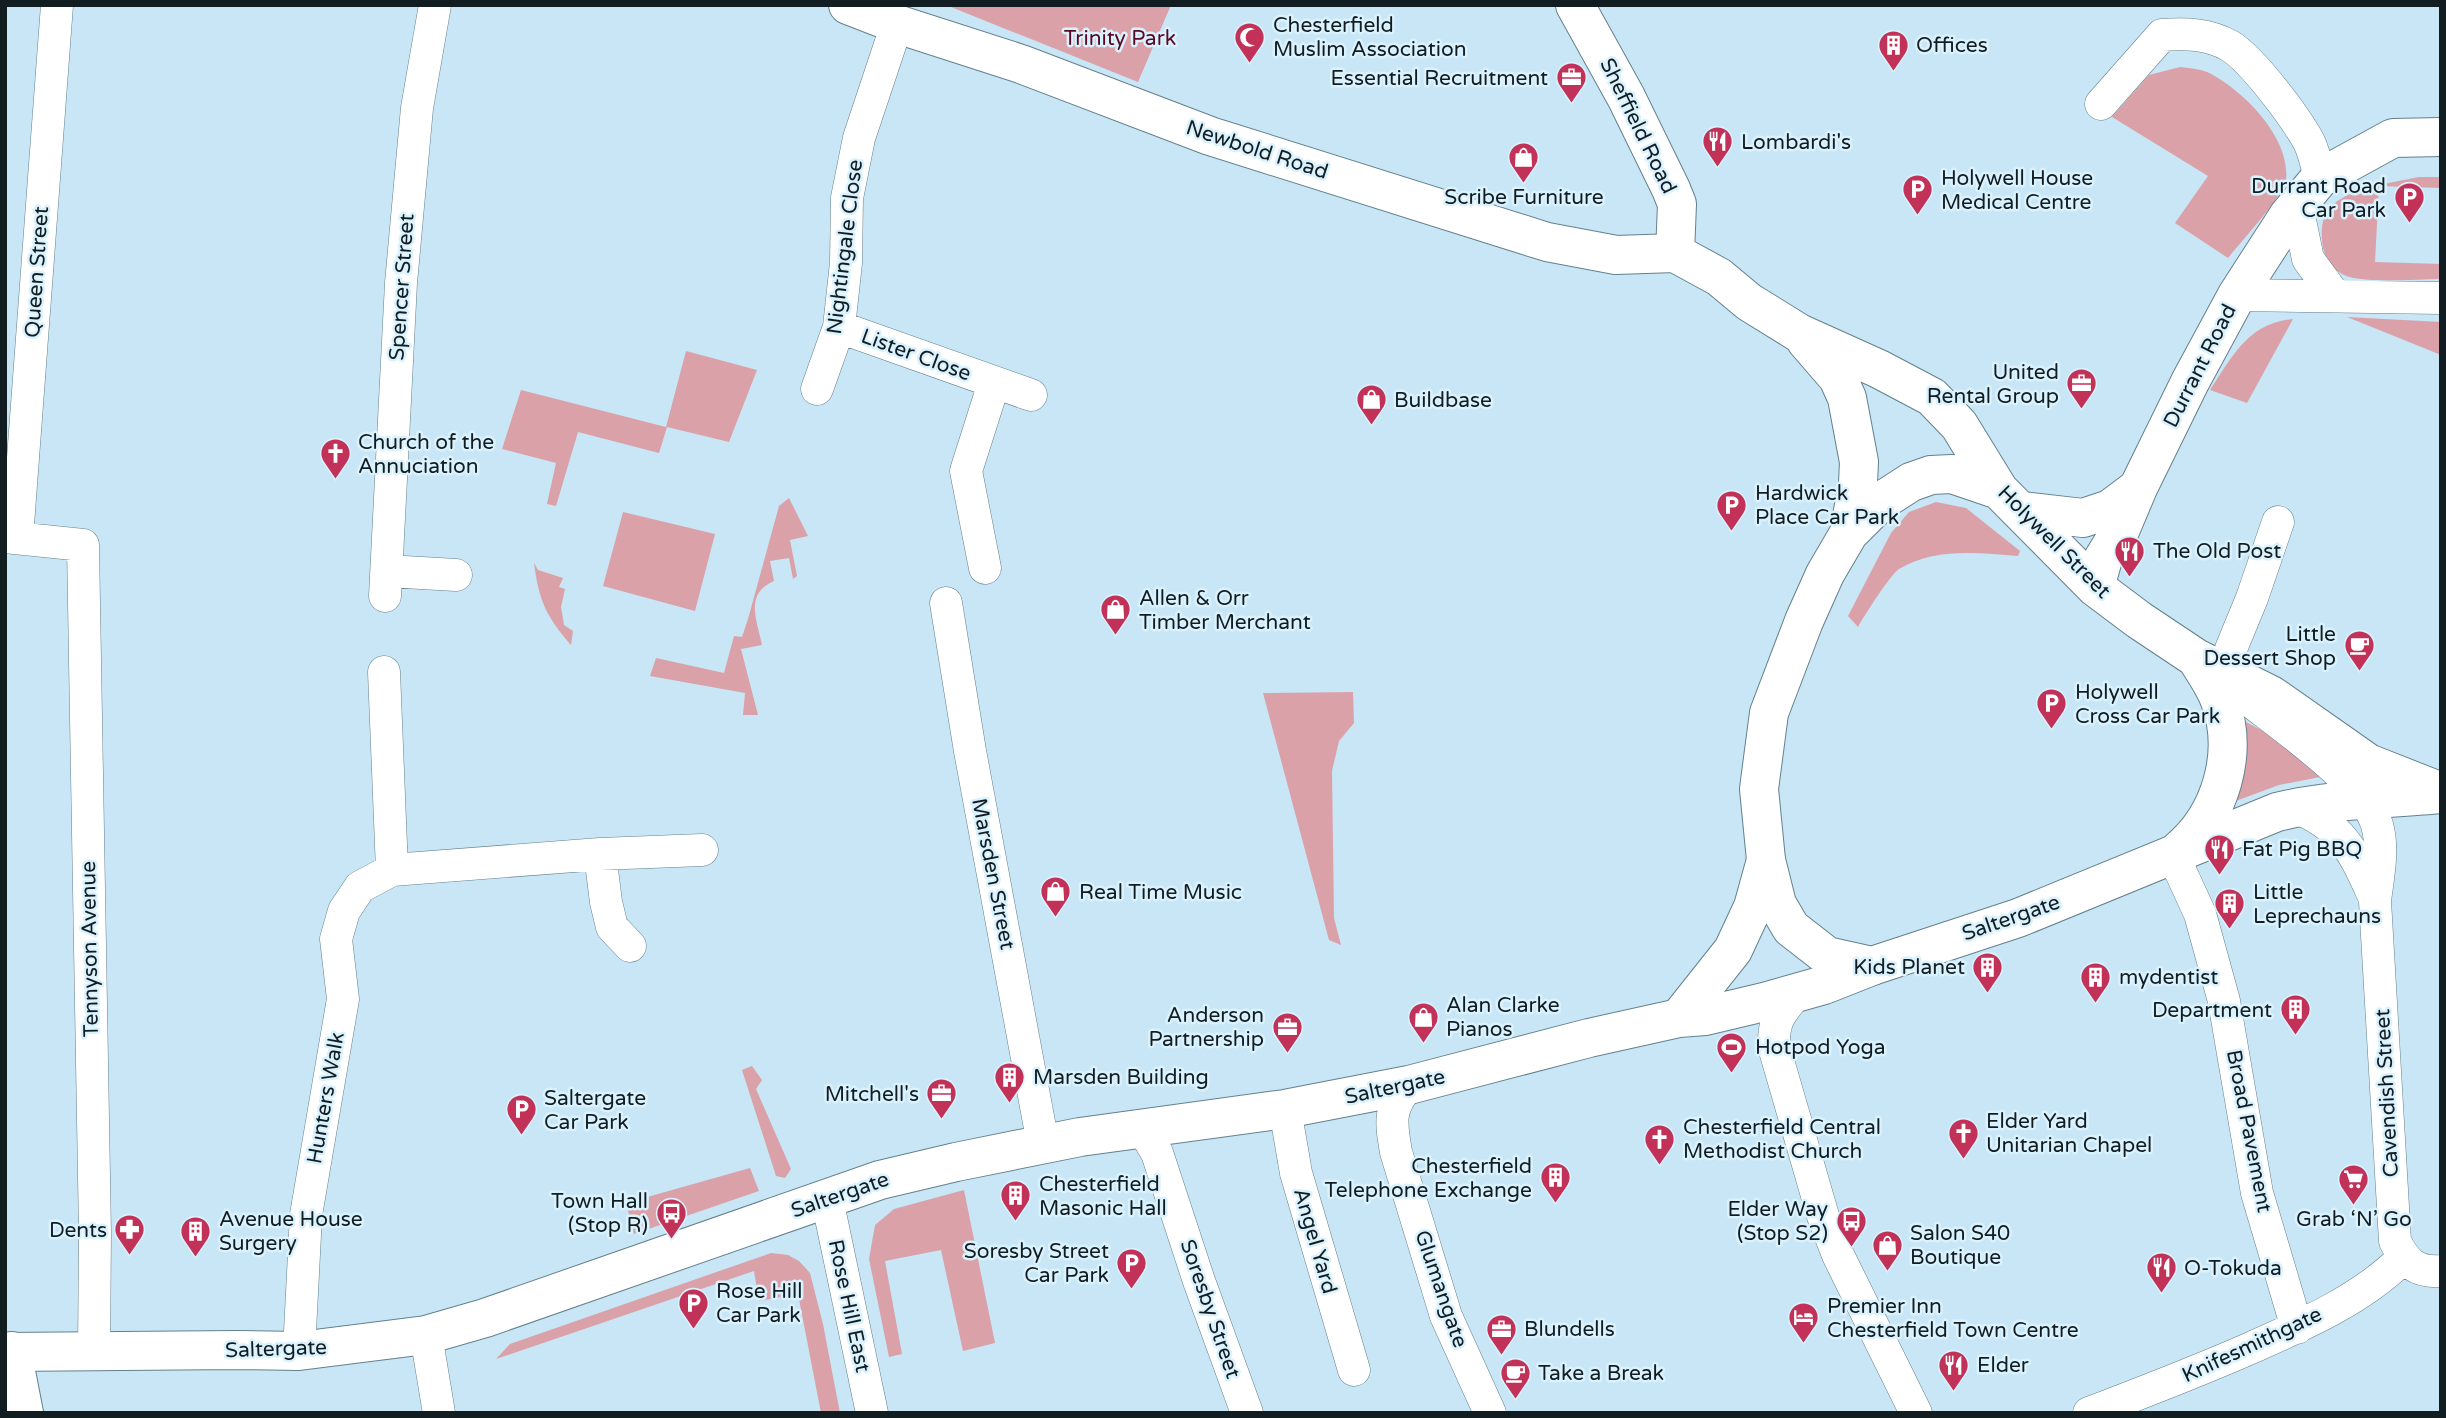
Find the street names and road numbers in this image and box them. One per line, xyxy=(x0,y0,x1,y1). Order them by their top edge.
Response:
street label: Sheffield Road xyxy=(1594,54,1682,198)
street label: Newbold Road xyxy=(1183,115,1331,185)
street label: Nightingale Close xyxy=(822,158,868,336)
street label: Queen Street xyxy=(20,205,54,339)
street label: Spencer Street xyxy=(384,213,420,361)
street label: Durrant Road xyxy=(2158,300,2242,432)
street label: Lister Close xyxy=(858,324,974,386)
street label: Holywell Street xyxy=(1992,480,2116,604)
street label: Marsden Street xyxy=(966,796,1020,952)
street label: Tennyson Avenue xyxy=(76,861,104,1037)
street label: Saltergate xyxy=(1959,890,2063,946)
street label: Cavendish Street xyxy=(2370,1008,2404,1178)
street label: Hunters Walk xyxy=(302,1030,350,1166)
street label: Broad Pavement xyxy=(2221,1048,2277,1214)
street label: Saltergate xyxy=(1343,1064,1448,1110)
street label: Saltergate xyxy=(788,1167,892,1223)
street label: Angel Yard xyxy=(1288,1185,1342,1297)
street label: Glumangate xyxy=(1409,1227,1473,1351)
street label: Soresby Street xyxy=(1175,1236,1245,1382)
street label: Rose Hill East xyxy=(823,1237,875,1375)
street label: Knifesmithgate xyxy=(2178,1302,2326,1388)
street label: Saltergate xyxy=(225,1335,328,1363)

